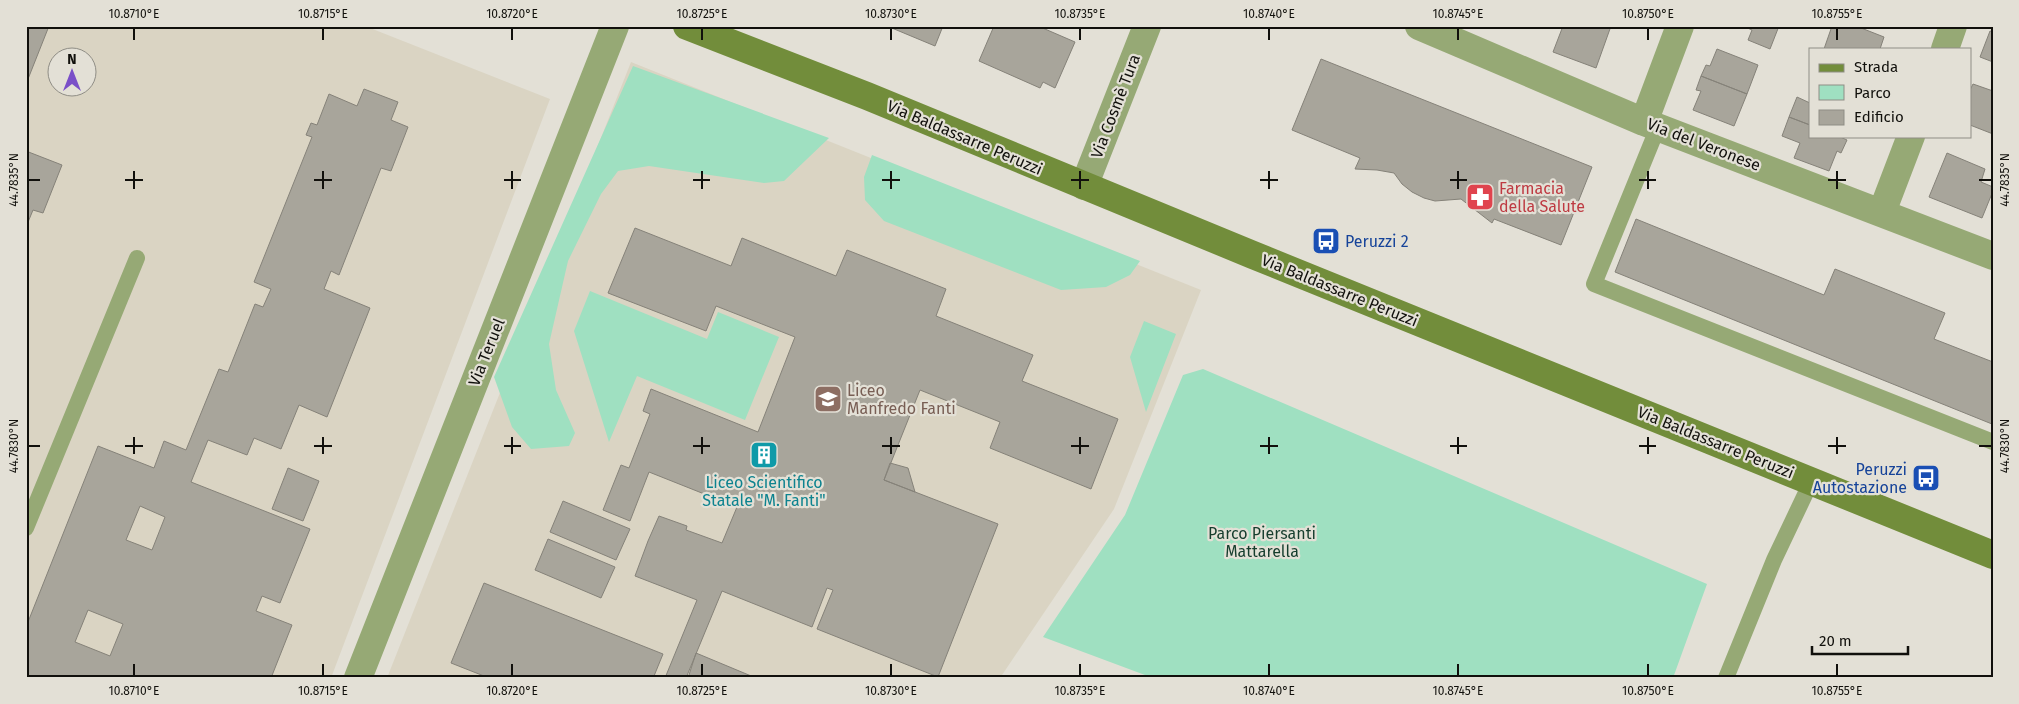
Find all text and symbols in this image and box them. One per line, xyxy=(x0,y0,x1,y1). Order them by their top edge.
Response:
text: 10.8710°E xyxy=(109,7,159,21)
text: 10.8715°E xyxy=(298,7,348,21)
text: 10.8720°E xyxy=(486,7,538,21)
text: 10.8725°E xyxy=(677,7,727,21)
text: 10.8730°E xyxy=(865,7,917,21)
text: 10.8735°E xyxy=(1055,7,1106,21)
text: 10.8740°E xyxy=(1243,7,1295,21)
text: 10.8745°E xyxy=(1433,7,1483,21)
text: 10.8750°E xyxy=(1622,7,1674,21)
text: 10.8755°E xyxy=(1812,7,1862,21)
north arrow xyxy=(48,48,98,98)
legend xyxy=(1809,48,1972,138)
text: N xyxy=(67,51,77,68)
street label: Via Cosmè Tura xyxy=(1087,52,1144,161)
text: Strada xyxy=(1854,58,1898,76)
text: Parco xyxy=(1854,84,1891,102)
street label: Via Baldassarre Peruzzi xyxy=(884,96,1045,179)
text: Edificio xyxy=(1854,108,1904,126)
street label: Via del Veronese xyxy=(1644,114,1763,175)
text: 44.7835°N xyxy=(7,153,21,207)
text: 44.7835°N xyxy=(1998,153,2012,207)
place label: Farmacia della Salute xyxy=(1499,179,1585,216)
pharmacy icon: Farmacia della Salute xyxy=(1465,182,1495,212)
bus stop icon: Peruzzi 2 xyxy=(1311,226,1341,256)
place label: Peruzzi 2 xyxy=(1345,232,1409,251)
street label: Via Baldassarre Peruzzi xyxy=(1259,250,1421,331)
street label: Via Teruel xyxy=(464,315,509,389)
place label: Liceo Manfredo Fanti xyxy=(847,381,956,418)
school or university icon: Liceo Manfredo Fanti xyxy=(813,384,843,414)
street label: Via Baldassarre Peruzzi xyxy=(1635,402,1797,483)
text: 44.7830°N xyxy=(7,419,21,473)
text: 44.7830°N xyxy=(1998,419,2012,473)
building icon: Liceo Scientifico Statale "M. Fanti" xyxy=(749,440,779,470)
place label: Peruzzi Autostazione xyxy=(1813,460,1907,497)
bus stop icon: Peruzzi Autostazione xyxy=(1911,463,1941,493)
place label: Liceo Scientifico Statale "M. Fanti" xyxy=(702,473,826,510)
park label: Parco Piersanti Mattarella xyxy=(1208,524,1316,561)
scale bar xyxy=(1812,624,1908,656)
text: 20 m xyxy=(1819,632,1852,650)
text: 10.8710°E xyxy=(109,684,159,698)
text: 10.8715°E xyxy=(298,684,348,698)
text: 10.8720°E xyxy=(486,684,538,698)
text: 10.8725°E xyxy=(677,684,727,698)
text: 10.8730°E xyxy=(865,684,917,698)
text: 10.8735°E xyxy=(1055,684,1106,698)
text: 10.8740°E xyxy=(1243,684,1295,698)
text: 10.8745°E xyxy=(1433,684,1483,698)
text: 10.8750°E xyxy=(1622,684,1674,698)
text: 10.8755°E xyxy=(1812,684,1862,698)

